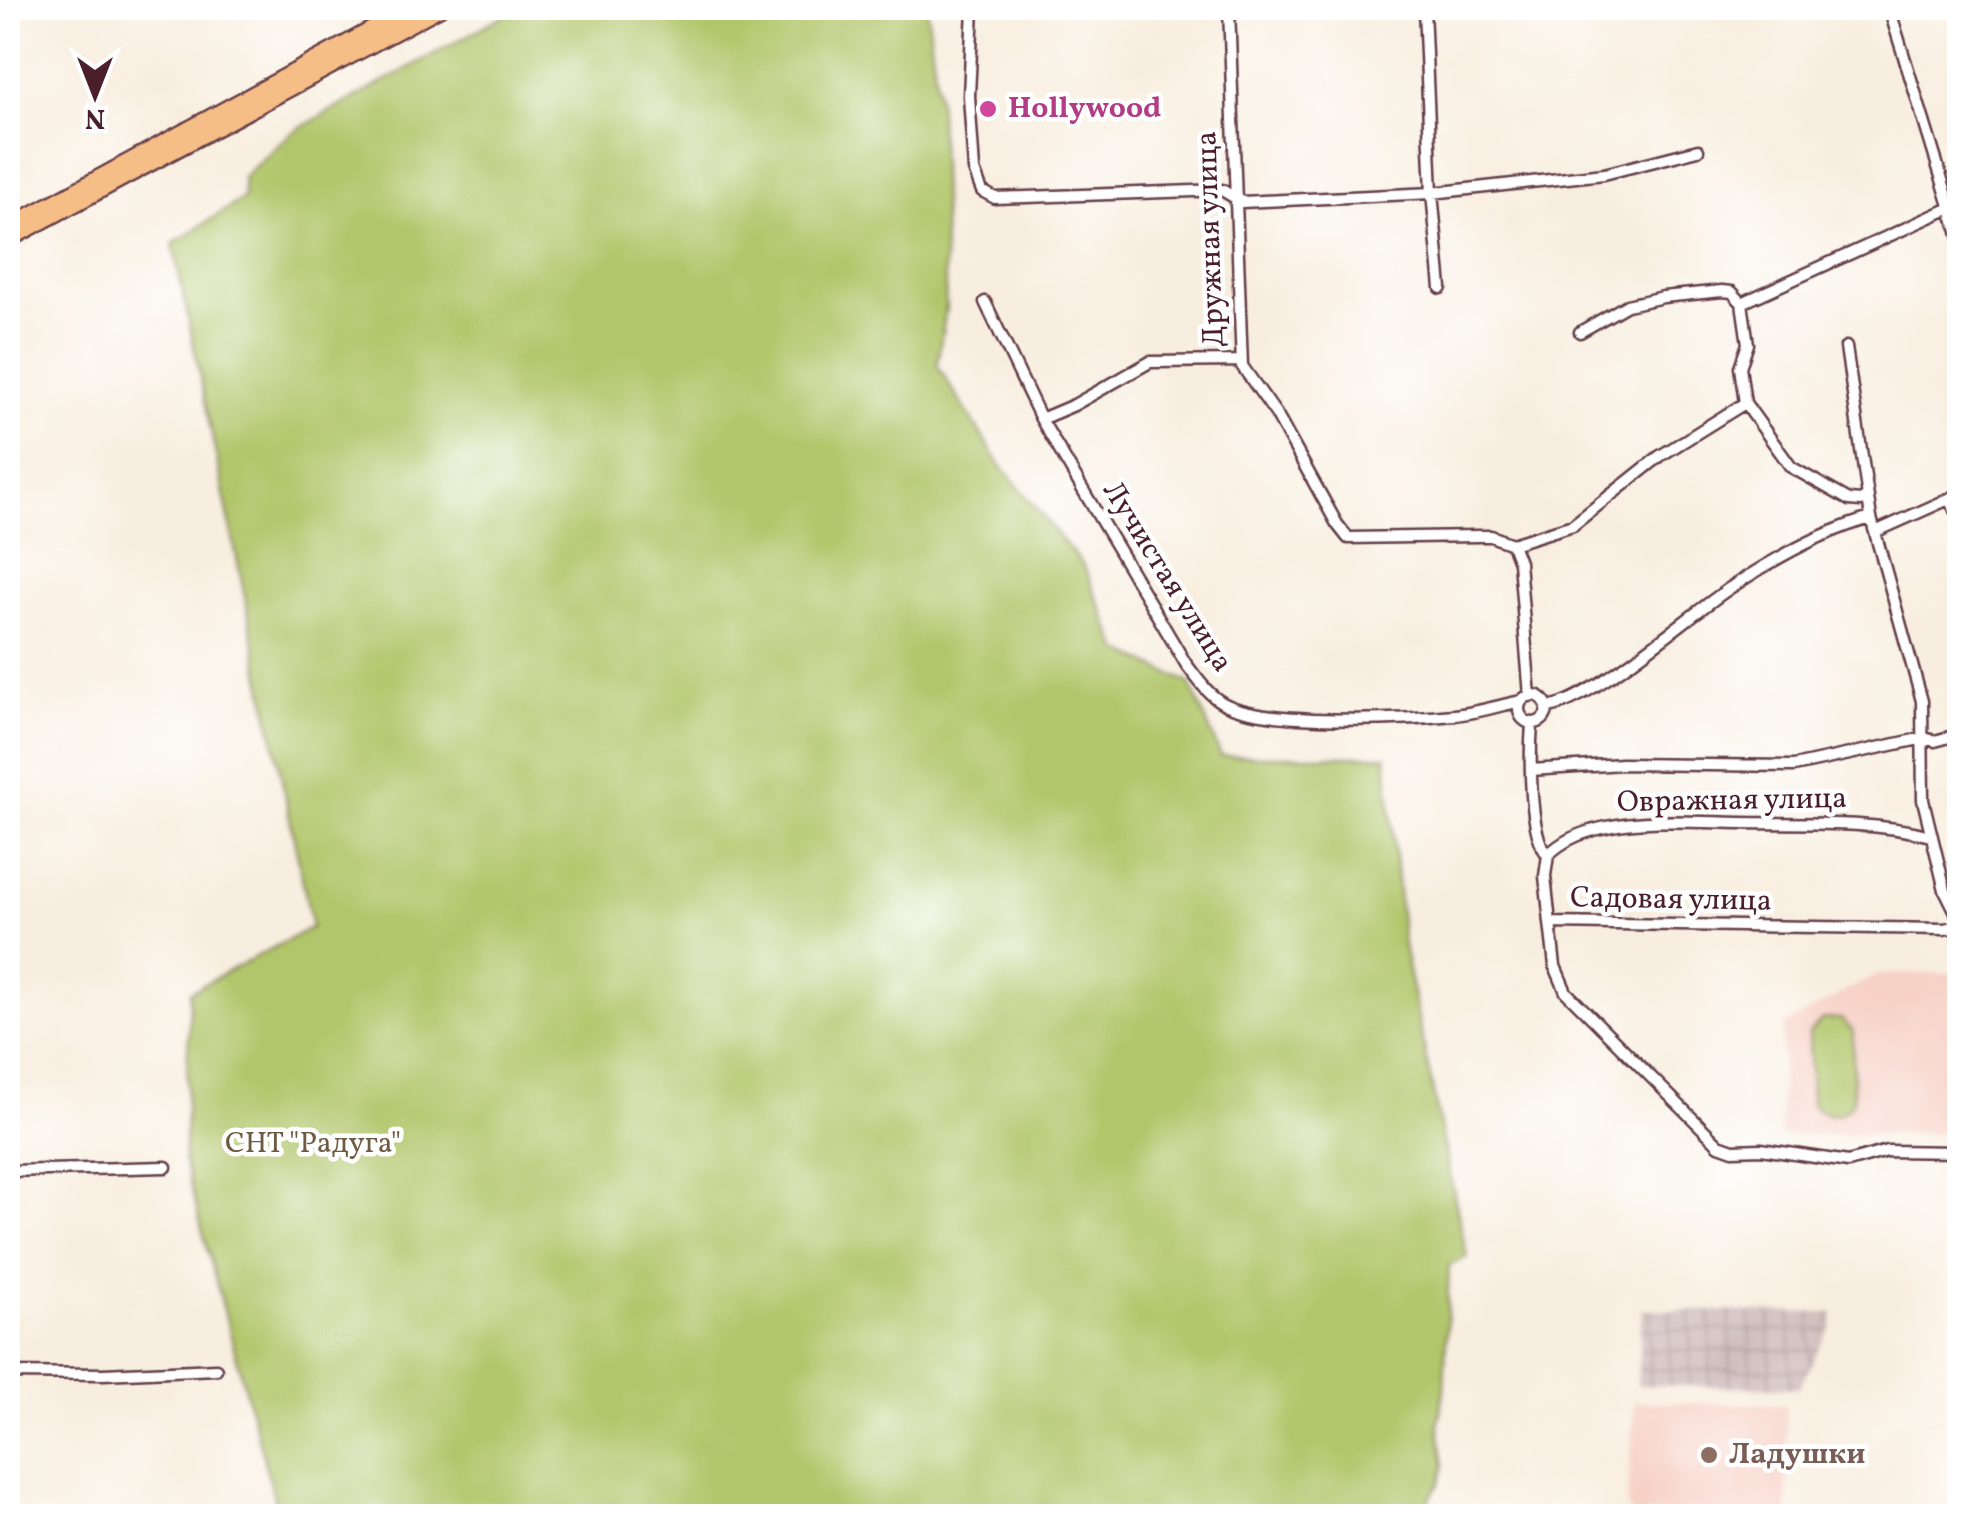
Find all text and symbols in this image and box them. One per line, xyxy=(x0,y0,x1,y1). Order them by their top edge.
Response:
north arrow xyxy=(45,45,145,145)
place label: Hollywood xyxy=(1008,88,1161,130)
text: N xyxy=(85,98,105,137)
marker: Hollywood xyxy=(977,98,999,120)
street label: Дружная улица xyxy=(1186,130,1236,348)
street label: Лучистая улица xyxy=(1091,473,1243,681)
street label: Овражная улица xyxy=(1617,778,1847,824)
street label: Садовая улица xyxy=(1570,877,1772,923)
park label: СНТ "Радуга" xyxy=(225,1123,401,1165)
place label: Ладушки xyxy=(1729,1434,1866,1476)
marker: Ладушки xyxy=(1698,1444,1720,1466)

